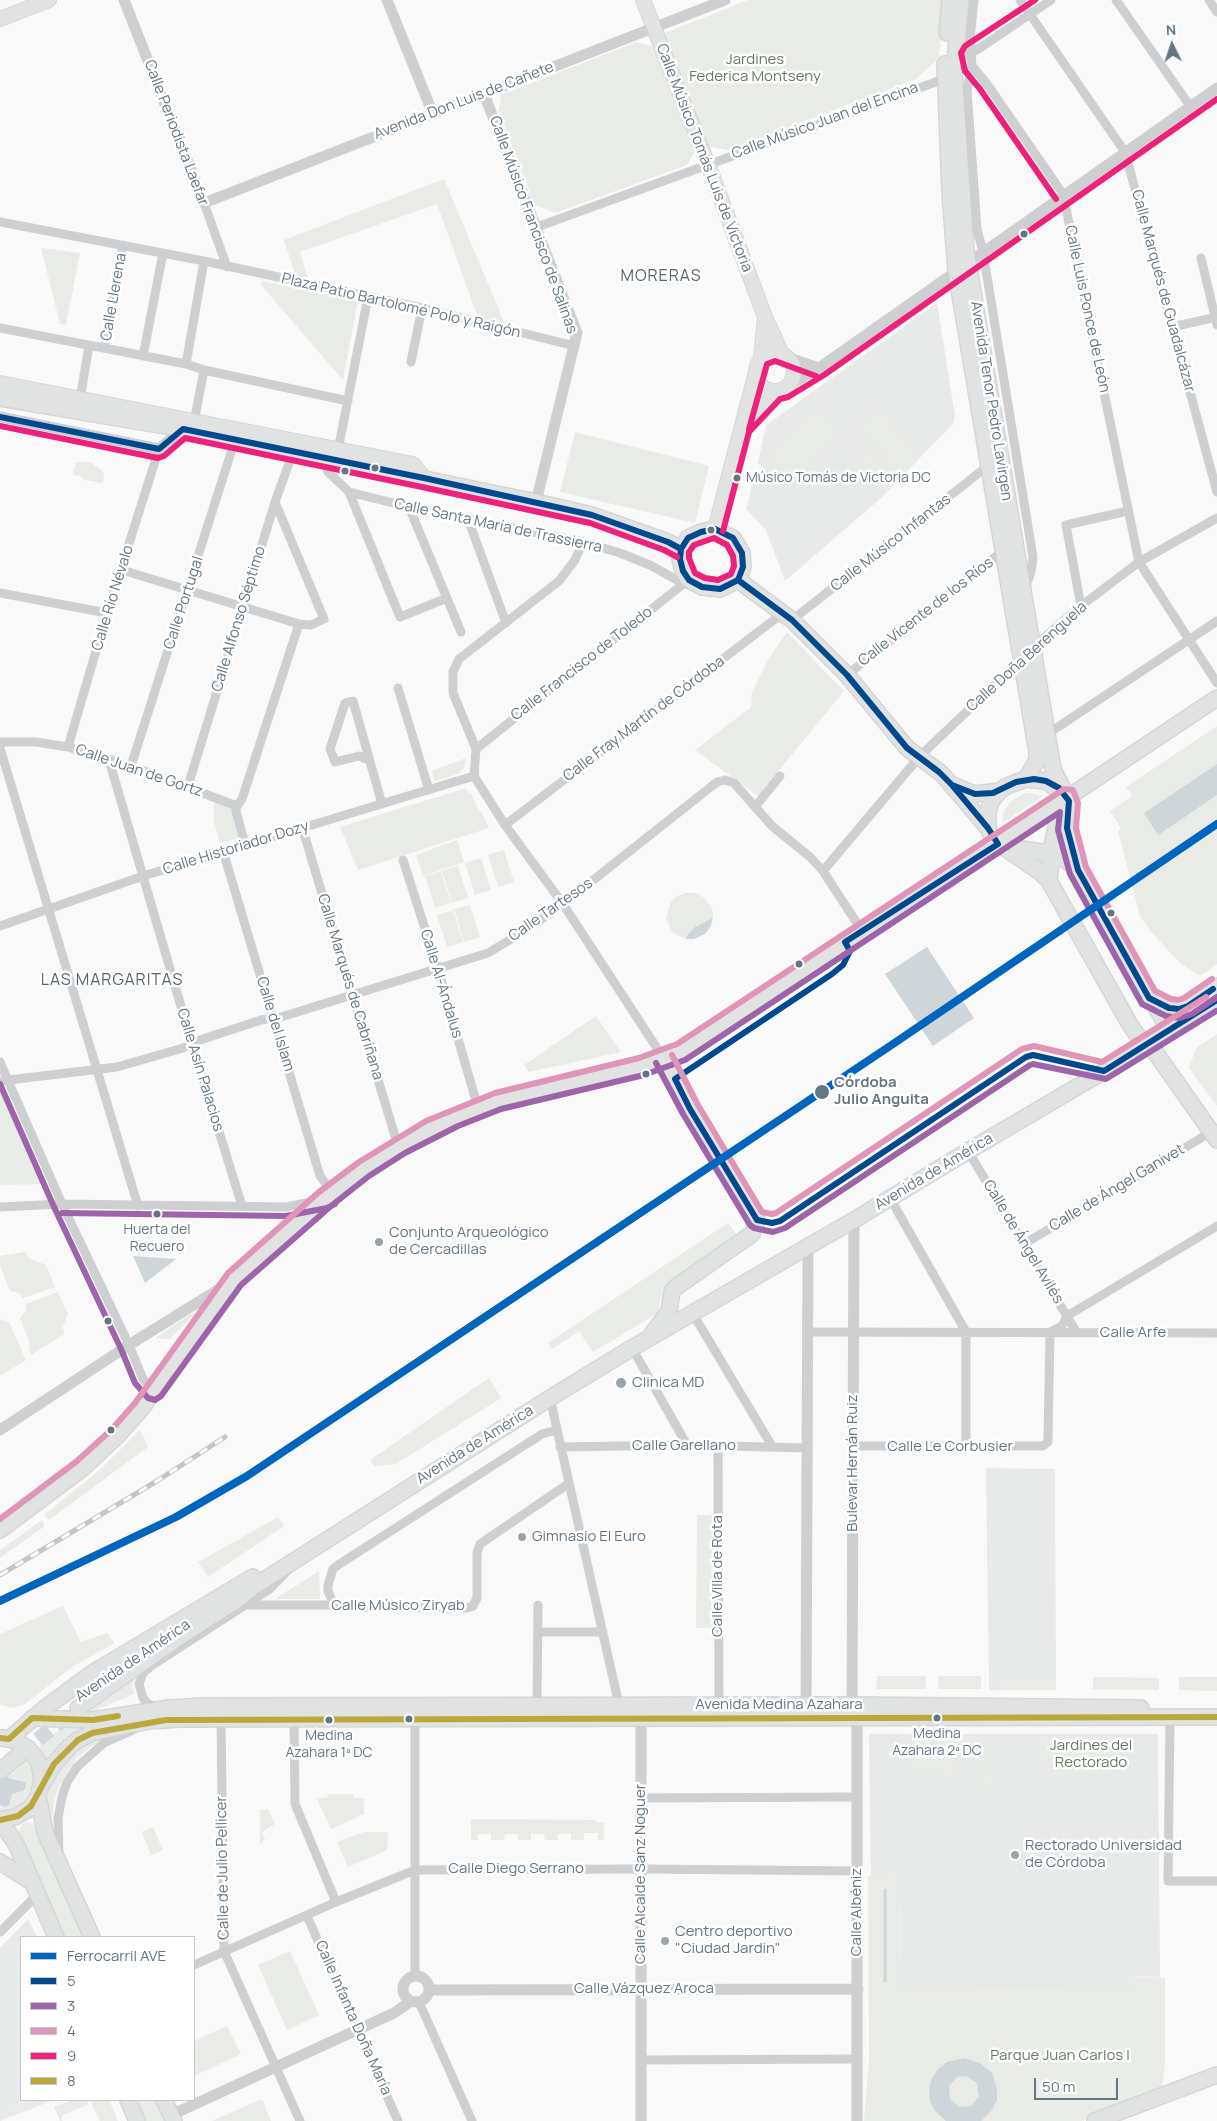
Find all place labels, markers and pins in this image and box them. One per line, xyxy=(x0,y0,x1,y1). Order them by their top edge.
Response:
unlabelled marker xyxy=(1019,229,1029,239)
unlabelled marker xyxy=(370,463,380,473)
unlabelled marker xyxy=(340,466,350,476)
place label: Músico Tomás de Victoria DC xyxy=(746,470,931,486)
marker: Músico Tomás de Victoria DC xyxy=(732,473,742,483)
unlabelled marker xyxy=(706,525,716,535)
unlabelled marker xyxy=(1106,908,1116,918)
unlabelled marker xyxy=(794,959,804,969)
unlabelled marker xyxy=(641,1069,651,1079)
place label: Córdoba Julio Anguita xyxy=(834,1074,929,1109)
marker: Córdoba Julio Anguita xyxy=(813,1083,831,1101)
marker: Huerta del Recuero xyxy=(152,1209,162,1219)
place label: Huerta del Recuero xyxy=(123,1222,191,1254)
place label: Conjunto Arqueológico de Cercadillas xyxy=(389,1224,549,1259)
marker: Conjunto Arqueológico de Cercadillas xyxy=(373,1236,385,1248)
unlabelled marker xyxy=(103,1316,113,1326)
place label: Clinica MD xyxy=(632,1374,704,1392)
marker: Clinica MD xyxy=(614,1376,628,1390)
unlabelled marker xyxy=(106,1425,116,1435)
place label: Gimnasio El Euro xyxy=(532,1528,646,1546)
marker: Gimnasio El Euro xyxy=(516,1531,528,1543)
marker: Medina Azahara 2ª DC xyxy=(932,1713,942,1723)
unlabelled marker xyxy=(404,1714,414,1724)
marker: Medina Azahara 1ª DC xyxy=(324,1715,334,1725)
place label: Medina Azahara 2ª DC xyxy=(892,1726,982,1758)
place label: Medina Azahara 1ª DC xyxy=(285,1728,373,1760)
place label: Rectorado Universidad de Córdoba xyxy=(1025,1837,1182,1872)
marker: Rectorado Universidad de Córdoba xyxy=(1009,1849,1021,1861)
place label: Centro deportivo "Ciudad Jardin" xyxy=(675,1923,793,1958)
marker: Centro deportivo "Ciudad Jardin" xyxy=(659,1935,671,1947)

